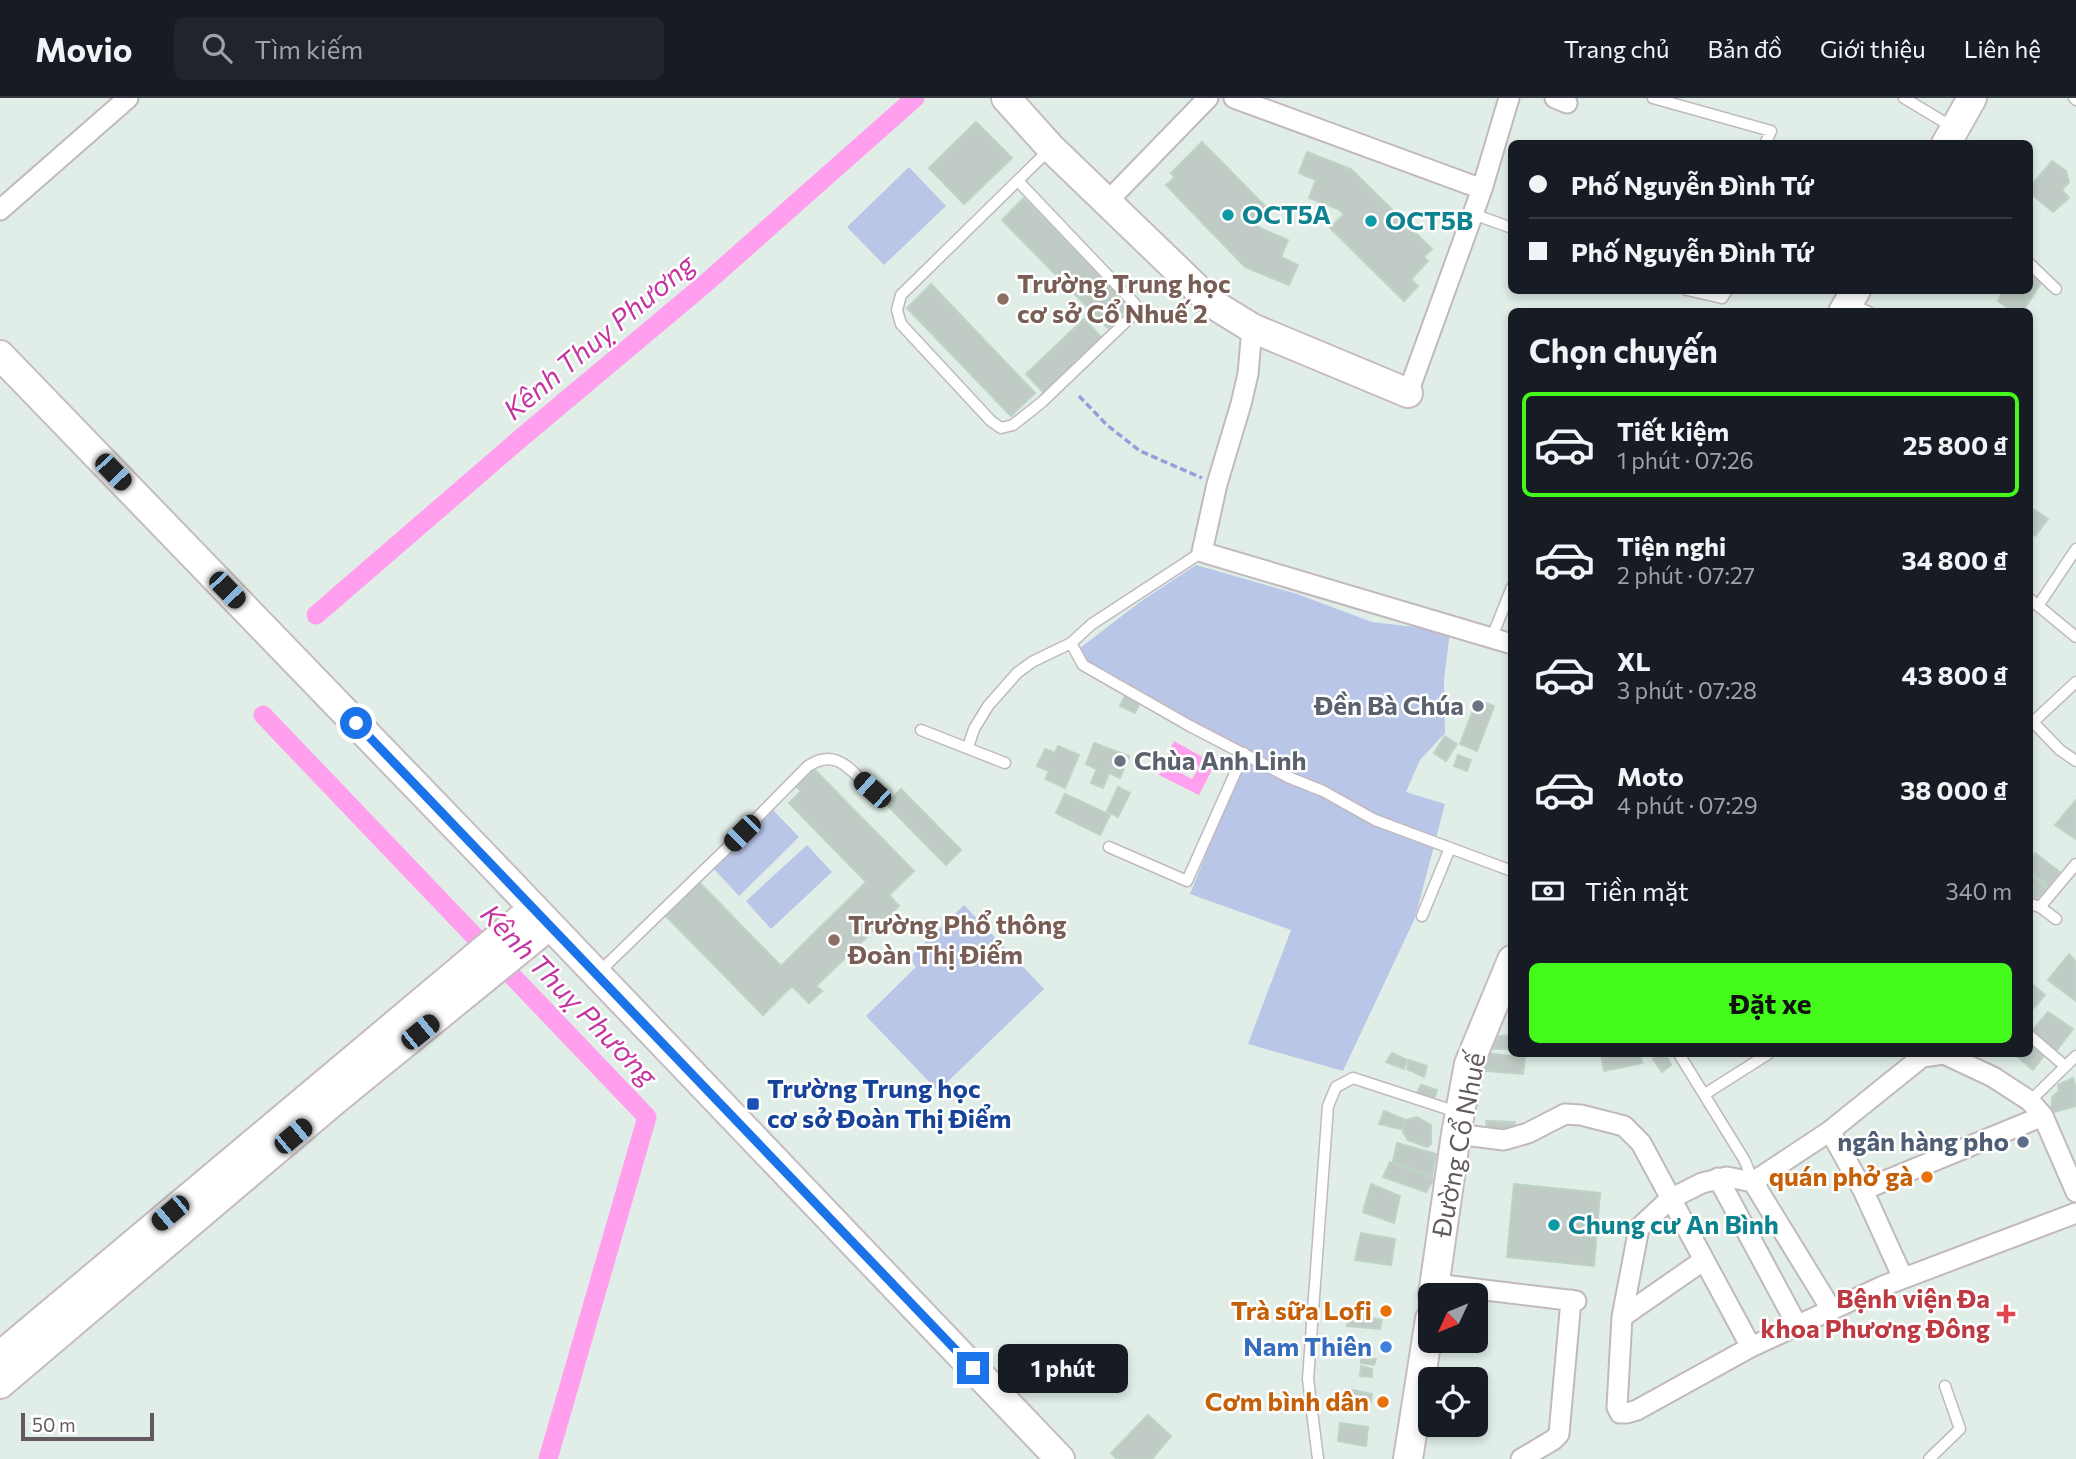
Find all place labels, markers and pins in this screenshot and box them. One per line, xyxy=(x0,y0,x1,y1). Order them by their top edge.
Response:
place label: OCT5A xyxy=(1242,198,1331,229)
place label: OCT5B xyxy=(1385,204,1473,235)
marker: OCT5A xyxy=(1220,207,1236,223)
marker: OCT5B xyxy=(1363,213,1379,229)
place label: Trường Trung học cơ sở Cổ Nhuế 2 xyxy=(1017,267,1231,328)
marker: Trường Trung học cơ sở Cổ Nhuế 2 xyxy=(995,291,1011,307)
place label: Đền Bà Chúa xyxy=(1313,689,1464,720)
marker: Đền Bà Chúa xyxy=(1470,698,1486,714)
place label: Chùa Anh Linh xyxy=(1134,744,1306,775)
marker: Chùa Anh Linh xyxy=(1112,753,1128,769)
place label: Trường Phổ thông Đoàn Thị Điểm xyxy=(847,908,1067,970)
marker: Trường Phổ thông Đoàn Thị Điểm xyxy=(826,932,842,948)
place label: Trường Trung học cơ sở Đoàn Thị Điểm xyxy=(767,1072,1011,1134)
marker: Trường Trung học cơ sở Đoàn Thị Điểm xyxy=(745,1096,761,1112)
place label: ngân hàng pho xyxy=(1837,1125,2009,1156)
marker: ngân hàng pho xyxy=(2015,1134,2031,1150)
place label: quán phở gà xyxy=(1769,1160,1913,1191)
marker: quán phở gà xyxy=(1919,1169,1935,1185)
place label: Chung cư An Bình xyxy=(1568,1208,1779,1239)
marker: Chung cư An Bình xyxy=(1546,1217,1562,1233)
place label: Bệnh viện Đa khoa Phương Đông xyxy=(1761,1282,1990,1343)
place label: Trà sữa Lofi xyxy=(1231,1294,1372,1325)
marker: Trà sữa Lofi xyxy=(1378,1303,1394,1319)
marker: Bệnh viện Đa khoa Phương Đông xyxy=(1996,1304,2016,1324)
place label: Nam Thiên xyxy=(1243,1330,1372,1361)
marker: Nam Thiên xyxy=(1378,1339,1394,1355)
place label: Cơm bình dân xyxy=(1205,1385,1369,1416)
marker: Cơm bình dân xyxy=(1375,1394,1391,1410)

